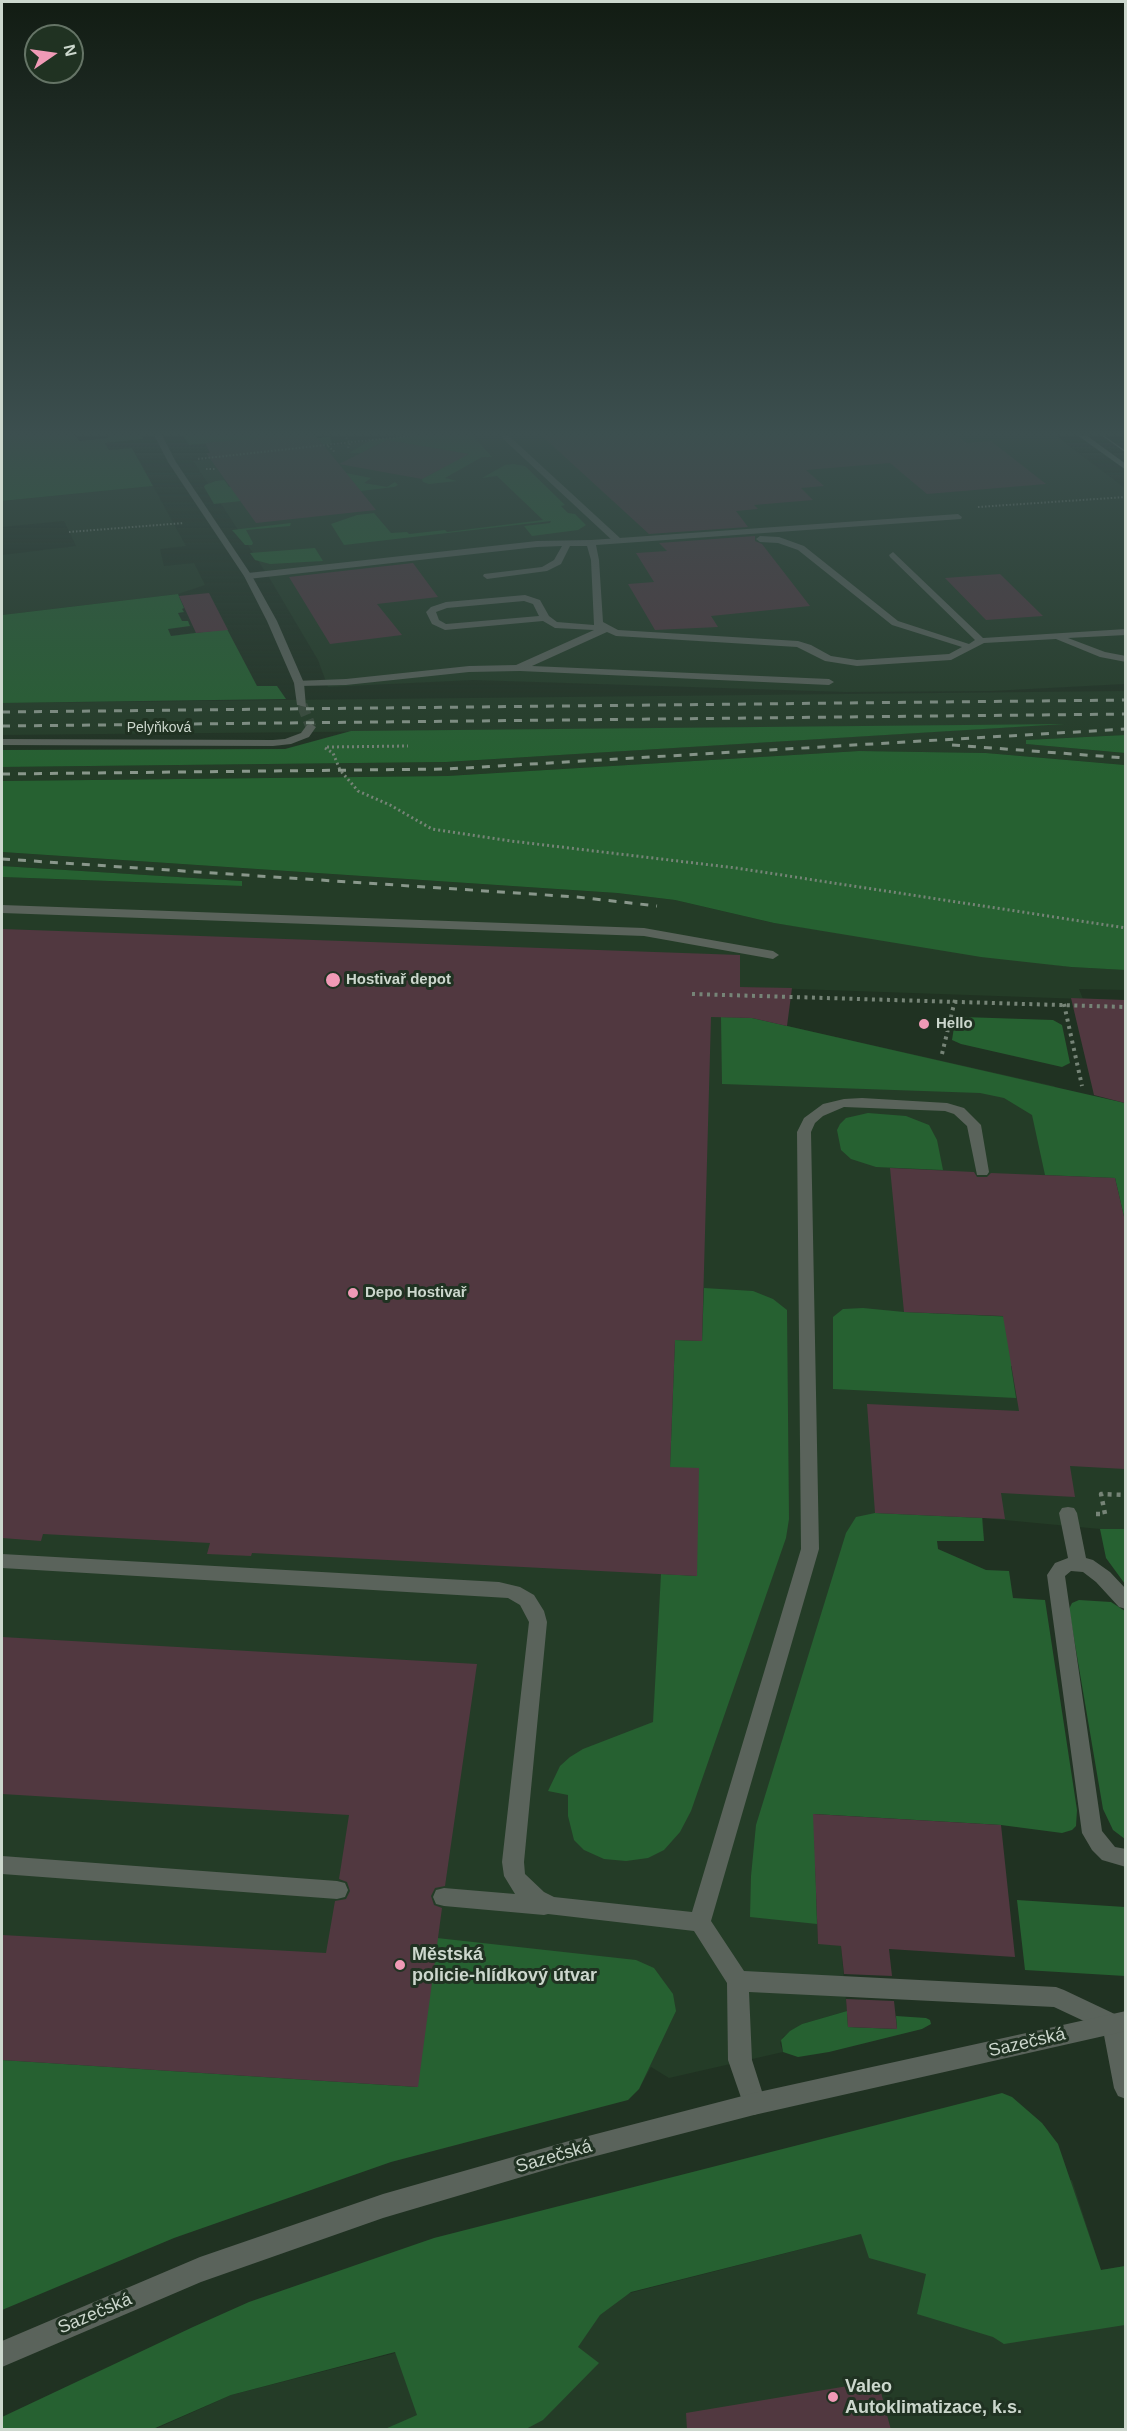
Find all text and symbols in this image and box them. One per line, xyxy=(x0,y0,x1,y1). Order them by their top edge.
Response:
north arrow xyxy=(24,24,84,84)
text: N xyxy=(60,43,80,58)
street label: Pelyňková xyxy=(127,720,191,736)
marker: Hostivař depot xyxy=(324,971,342,989)
place label: Hostivař depot xyxy=(346,971,451,989)
place label: Hello xyxy=(936,1015,973,1033)
marker: Hello xyxy=(917,1017,931,1031)
place label: Depo Hostivař xyxy=(365,1284,467,1302)
marker: Depo Hostivař xyxy=(346,1286,360,1300)
place label: Městská policie-hlídkový útvar xyxy=(412,1944,597,1986)
marker: Městská policie-hlídkový útvar xyxy=(393,1958,407,1972)
street label: Sazečská xyxy=(987,2024,1067,2062)
street label: Sazečská xyxy=(514,2136,594,2178)
street label: Sazečská xyxy=(55,2289,135,2339)
place label: Valeo Autoklimatizace, k.s. xyxy=(845,2376,1022,2418)
marker: Valeo Autoklimatizace, k.s. xyxy=(826,2390,840,2404)

